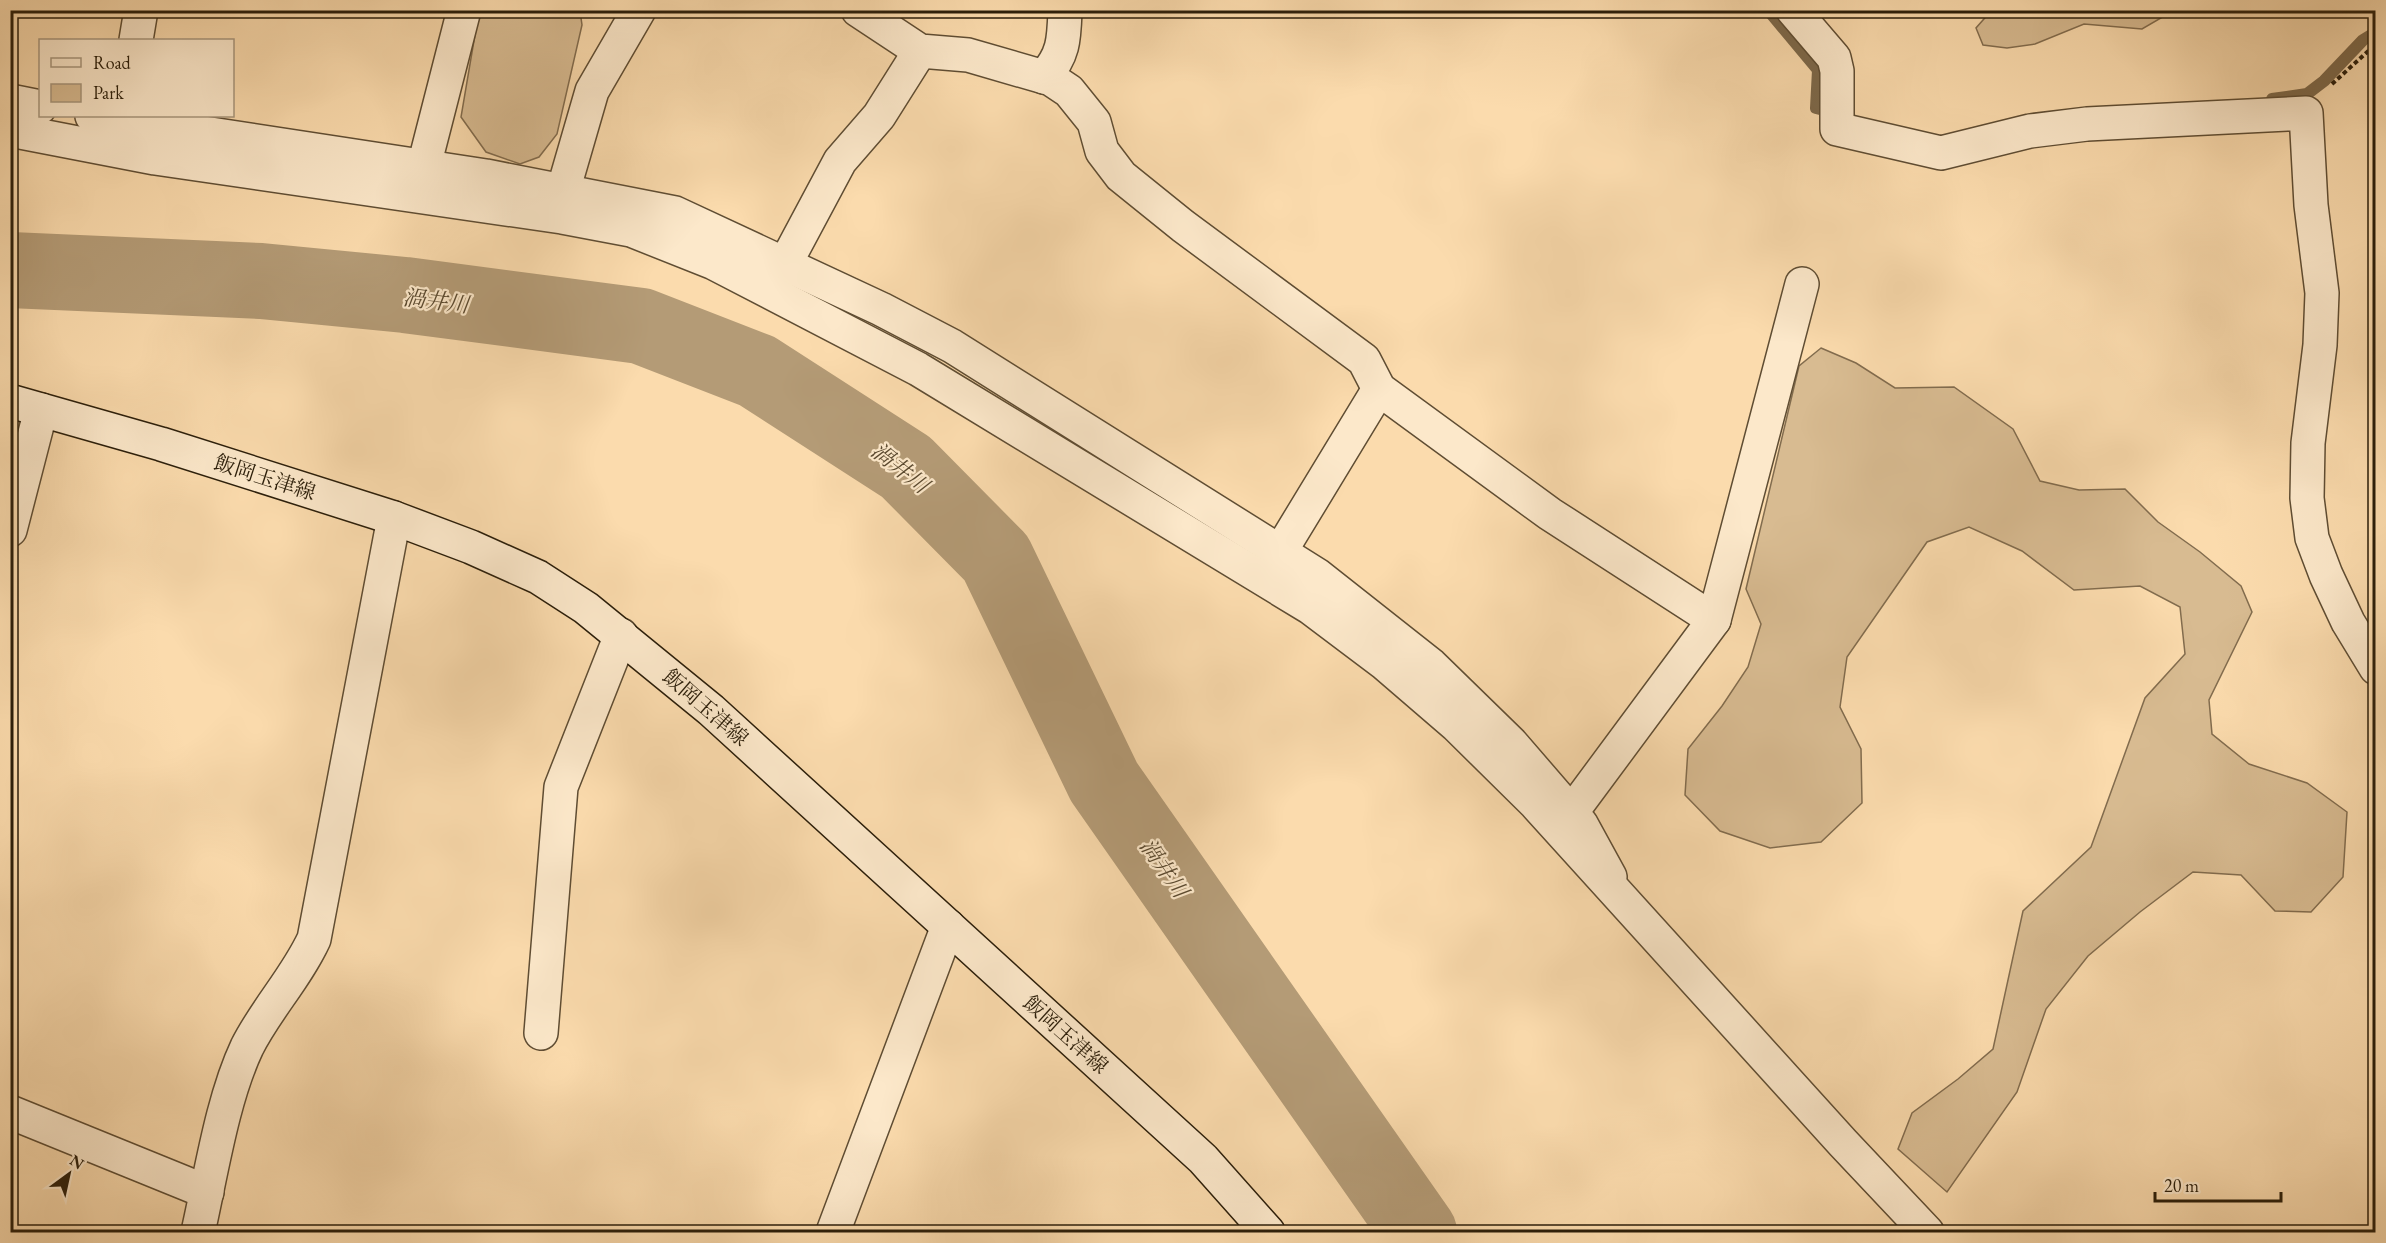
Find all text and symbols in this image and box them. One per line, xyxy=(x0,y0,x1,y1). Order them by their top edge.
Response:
legend xyxy=(39,39,234,117)
text: Road xyxy=(93,51,132,74)
text: Park xyxy=(93,81,124,104)
water label: 渦井川 xyxy=(401,283,472,320)
water label: 渦井川 xyxy=(865,436,937,501)
street label: 飯岡玉津線 xyxy=(211,448,319,506)
street label: 飯岡玉津線 xyxy=(658,662,754,752)
water label: 渦井川 xyxy=(1133,833,1196,905)
street label: 飯岡玉津線 xyxy=(1018,989,1114,1079)
north arrow xyxy=(39,1144,99,1204)
text: N xyxy=(66,1150,88,1174)
scale bar xyxy=(2155,1165,2281,1203)
text: 20 m xyxy=(2164,1174,2199,1197)

